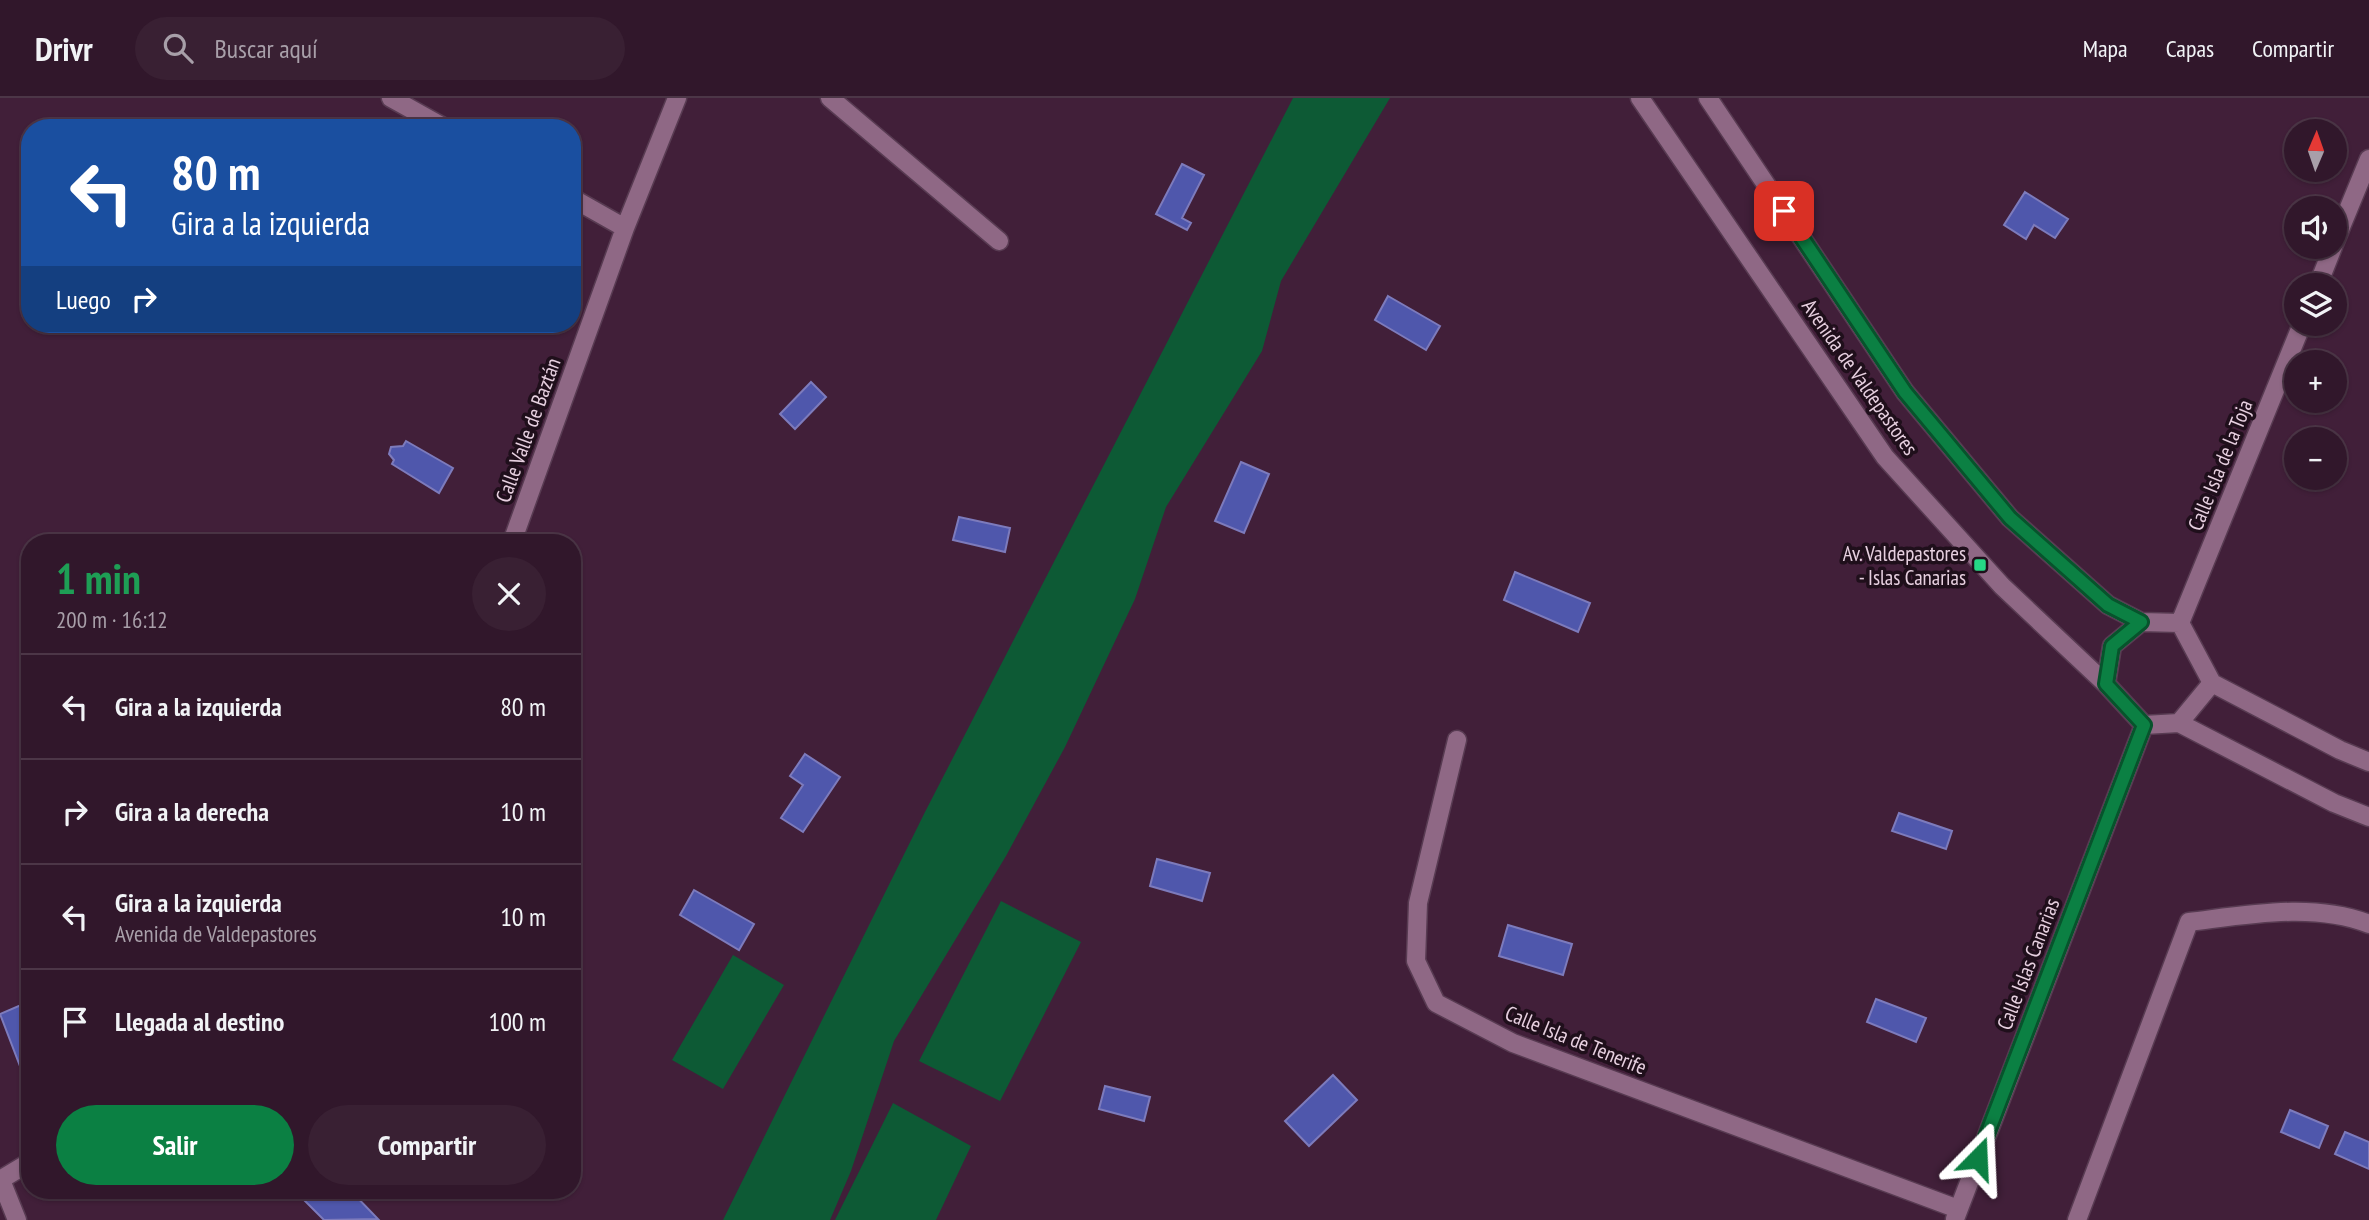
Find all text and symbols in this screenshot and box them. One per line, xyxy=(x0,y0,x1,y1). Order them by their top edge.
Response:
search box xyxy=(135,17,625,80)
text: Drivr xyxy=(35,27,93,70)
icon: search xyxy=(159,29,197,67)
text: Buscar aquí xyxy=(215,32,318,65)
text: Mapa xyxy=(2083,33,2128,64)
text: Capas xyxy=(2166,33,2214,64)
text: Compartir xyxy=(2252,33,2334,64)
north arrow xyxy=(2284,119,2347,182)
map controls xyxy=(2284,119,2347,490)
text: 80 m xyxy=(171,140,260,204)
icon: left xyxy=(56,147,147,238)
pin xyxy=(1754,181,1814,241)
icon: arrive xyxy=(1765,192,1803,230)
button: sound xyxy=(2284,196,2347,259)
text: Gira a la izquierda xyxy=(171,202,370,244)
button: layers xyxy=(2284,273,2347,336)
icon: right xyxy=(125,280,163,318)
text: Luego xyxy=(56,283,111,316)
street label: Avenida de Valdepastores xyxy=(1796,294,1924,460)
button: + xyxy=(2284,350,2347,413)
street label: Calle Valle de Baztán xyxy=(489,354,567,506)
street label: Calle Isla de la Toja xyxy=(2181,395,2259,535)
button: − xyxy=(2284,427,2347,490)
place label: Av. Valdepastores - Islas Canarias xyxy=(1843,540,1966,591)
text: 1 min xyxy=(56,551,141,606)
button: close xyxy=(472,557,546,631)
marker: Av. Valdepastores - Islas Canarias xyxy=(1972,557,1988,573)
text: 200 m · 16:12 xyxy=(56,605,168,634)
icon: left xyxy=(56,688,94,726)
text: Gira a la izquierda xyxy=(115,690,282,723)
text: 80 m xyxy=(500,690,546,723)
icon: right xyxy=(56,793,94,831)
text: Gira a la derecha xyxy=(115,795,269,828)
text: 10 m xyxy=(500,795,546,828)
text: Gira a la izquierda xyxy=(115,886,282,919)
street label: Calle Islas Canarias xyxy=(1991,894,2065,1034)
icon: left xyxy=(56,898,94,936)
text: 10 m xyxy=(500,900,546,933)
text: Avenida de Valdepastores xyxy=(115,919,317,948)
street label: Calle Isla de Tenerife xyxy=(1501,999,1651,1081)
icon: arrive xyxy=(56,1003,94,1041)
text: Llegada al destino xyxy=(115,1005,284,1038)
text: 100 m xyxy=(488,1005,546,1038)
button: Salir xyxy=(56,1105,294,1185)
button: Compartir xyxy=(308,1105,546,1185)
position arrow xyxy=(1941,1121,2015,1195)

